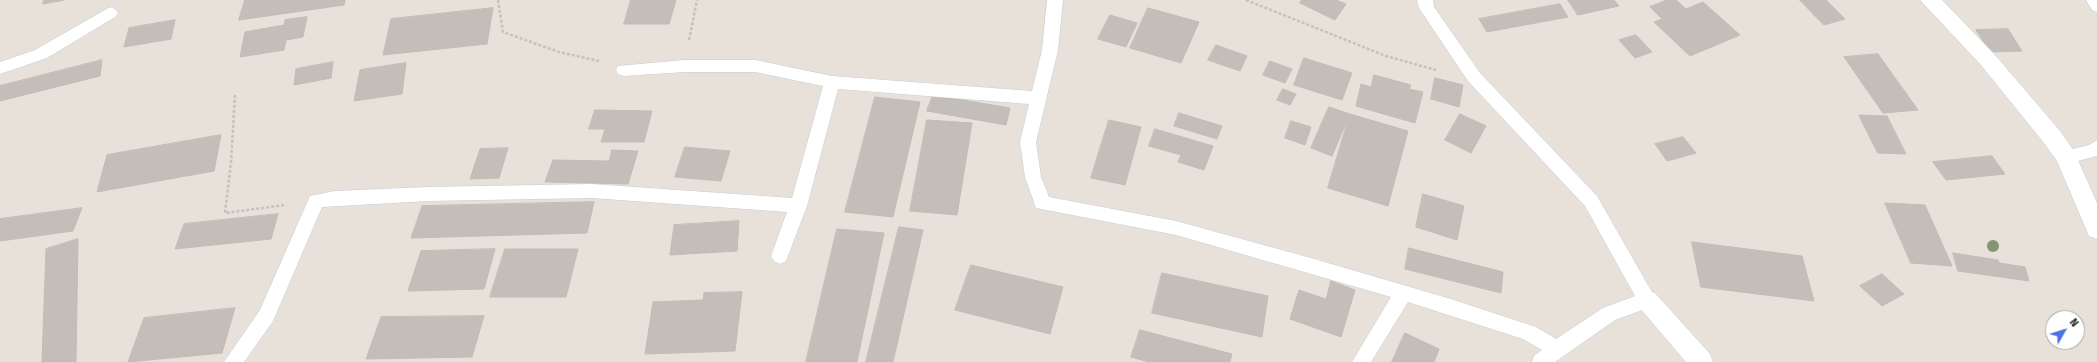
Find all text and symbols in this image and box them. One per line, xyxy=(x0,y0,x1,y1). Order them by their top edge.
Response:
north arrow xyxy=(2045,310,2085,350)
text: N xyxy=(2067,316,2081,329)

